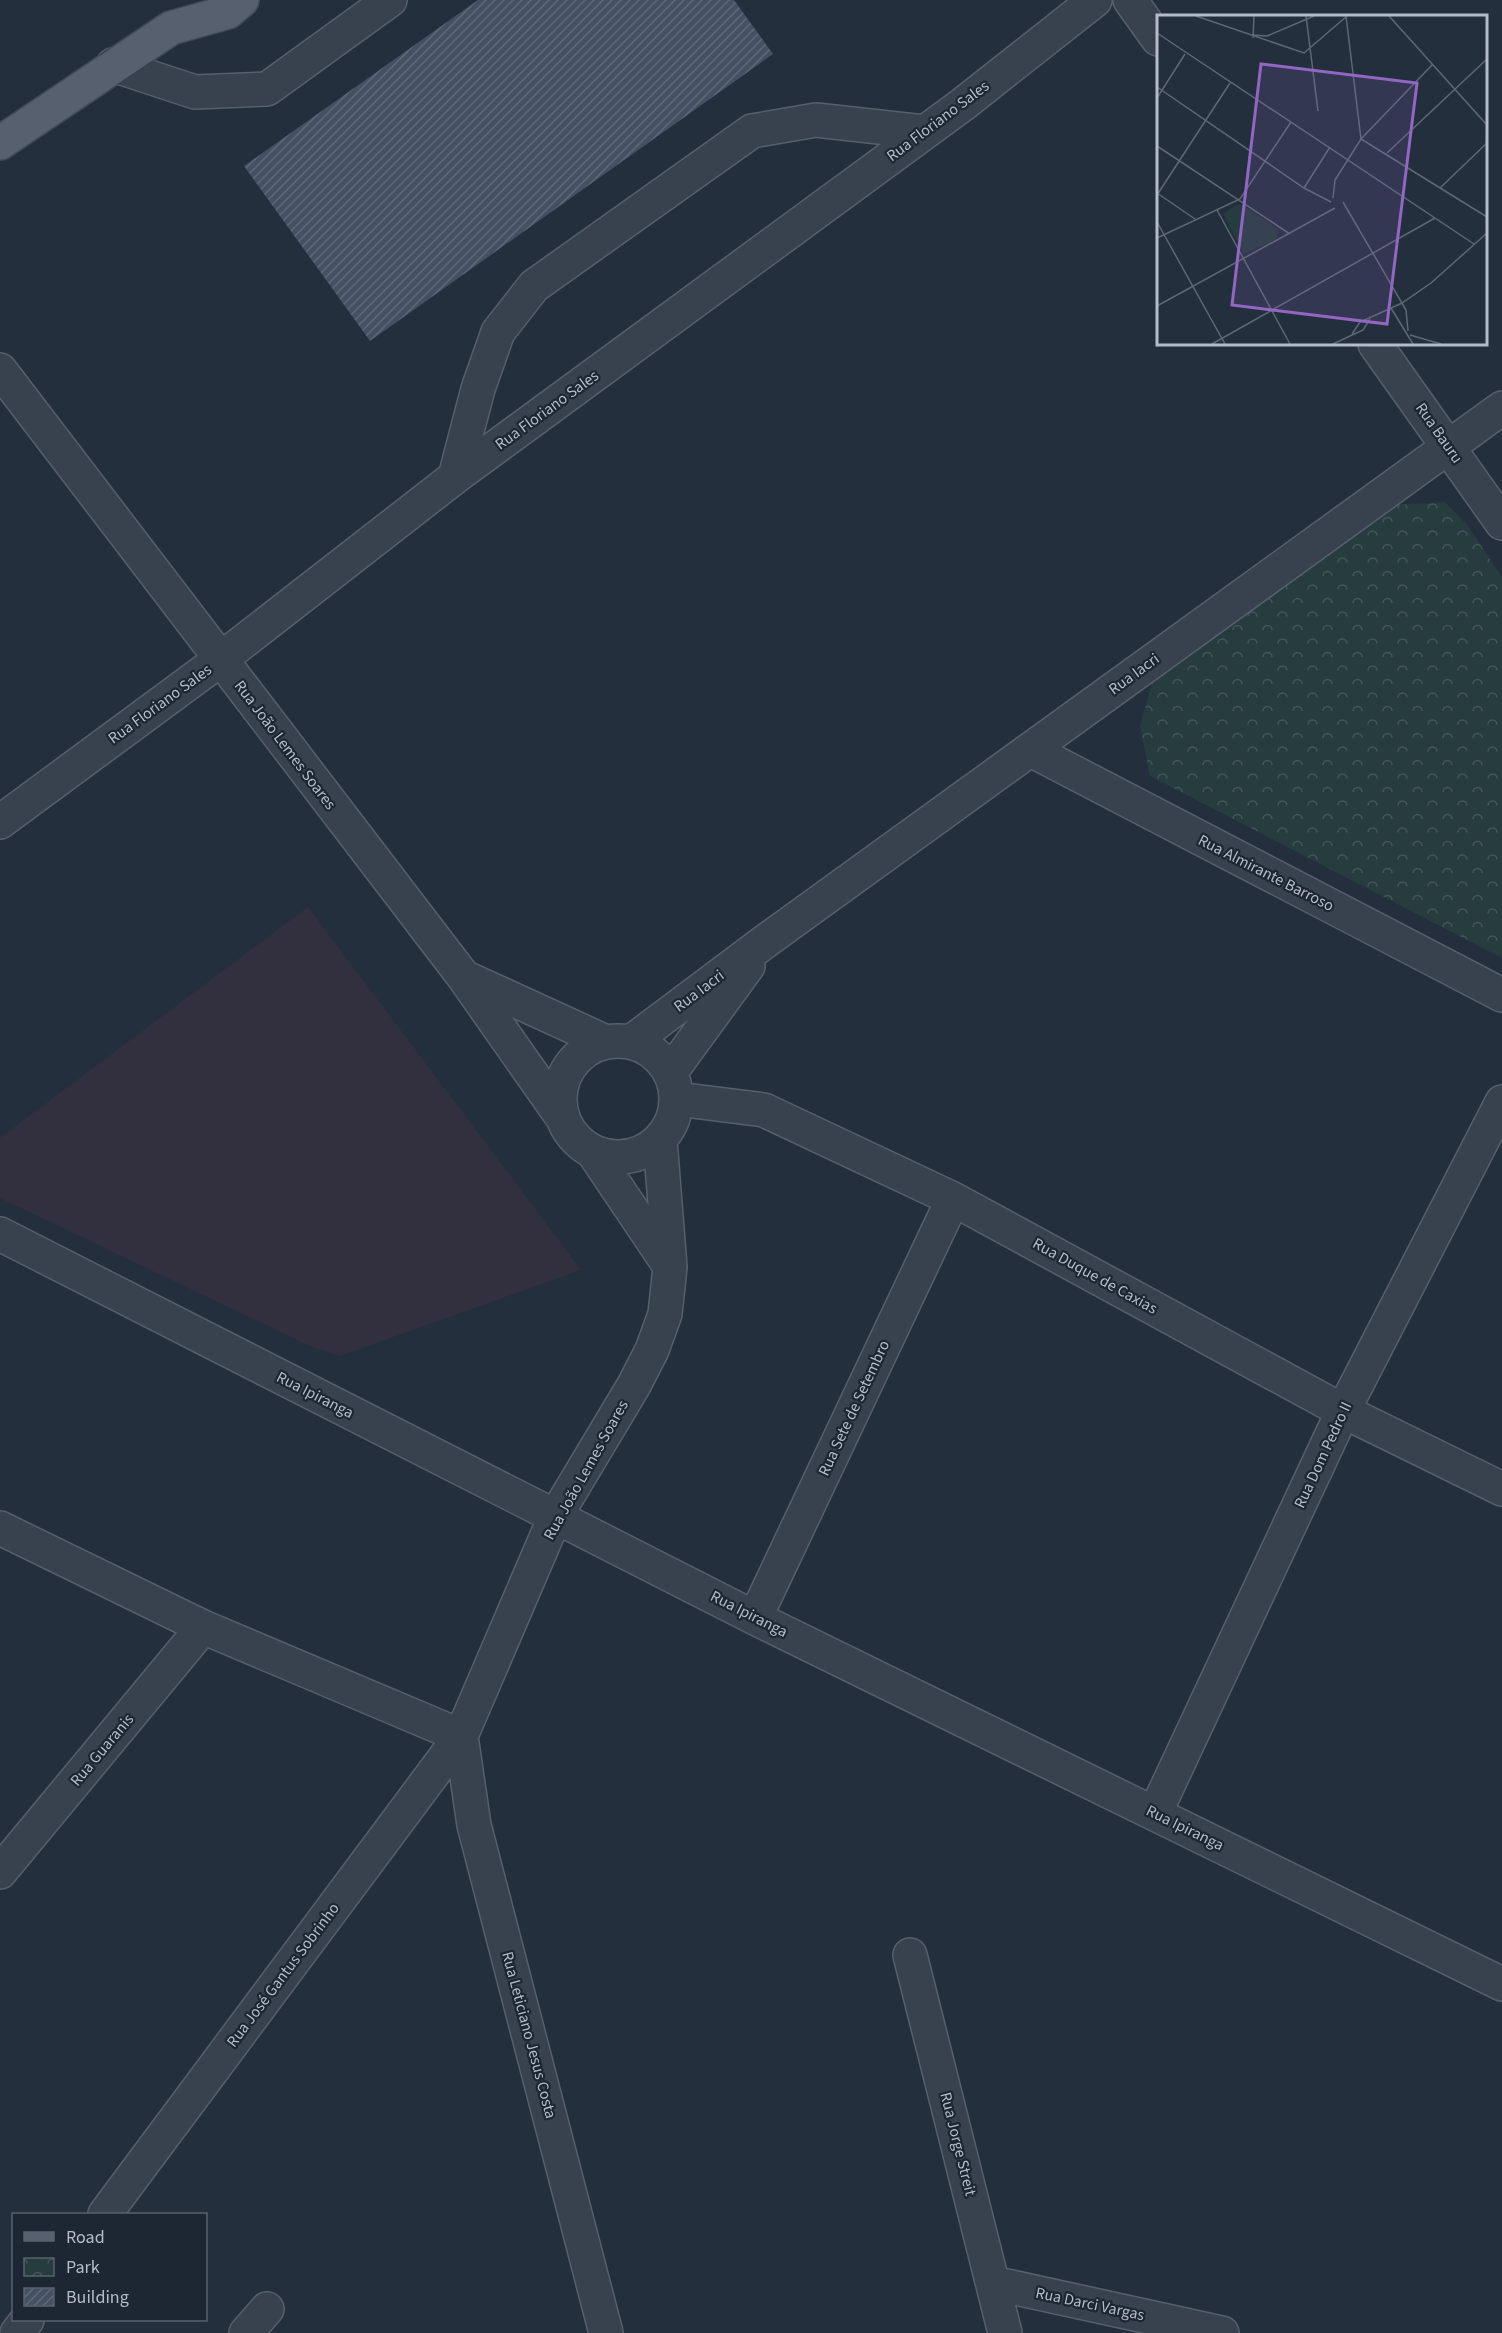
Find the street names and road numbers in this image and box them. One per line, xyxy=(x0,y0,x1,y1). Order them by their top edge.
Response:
street label: Rua Floriano Sales xyxy=(882,75,994,167)
street label: Rua Floriano Sales xyxy=(491,365,604,455)
street label: Rua Bauru xyxy=(1410,398,1468,468)
street label: Rua Iacri xyxy=(1104,648,1164,700)
street label: Rua Floriano Sales xyxy=(104,659,217,749)
street label: Rua João Lemes Soares xyxy=(229,676,341,814)
street label: Rua Almirante Barroso xyxy=(1194,829,1338,917)
street label: Rua Iacri xyxy=(669,965,729,1017)
street label: Rua Duque de Caxias xyxy=(1029,1233,1162,1320)
street label: Rua Sete de Setembro xyxy=(813,1337,895,1479)
street label: Rua Ipiranga xyxy=(273,1366,357,1424)
street label: Rua João Lemes Soares xyxy=(538,1396,634,1544)
street label: Rua Dom Pedro II xyxy=(1289,1398,1357,1512)
street label: Rua Ipiranga xyxy=(707,1585,791,1643)
street label: Rua Guaranis xyxy=(65,1709,139,1791)
street label: Rua Ipiranga xyxy=(1142,1800,1228,1856)
street label: Rua José Gantus Sobrinho xyxy=(221,1898,345,2052)
street label: Rua Leticiano Jesus Costa xyxy=(496,1949,562,2121)
street label: Rua Jorge Streit xyxy=(935,2090,982,2199)
street label: Rua Darci Vargas xyxy=(1034,2282,1147,2326)

